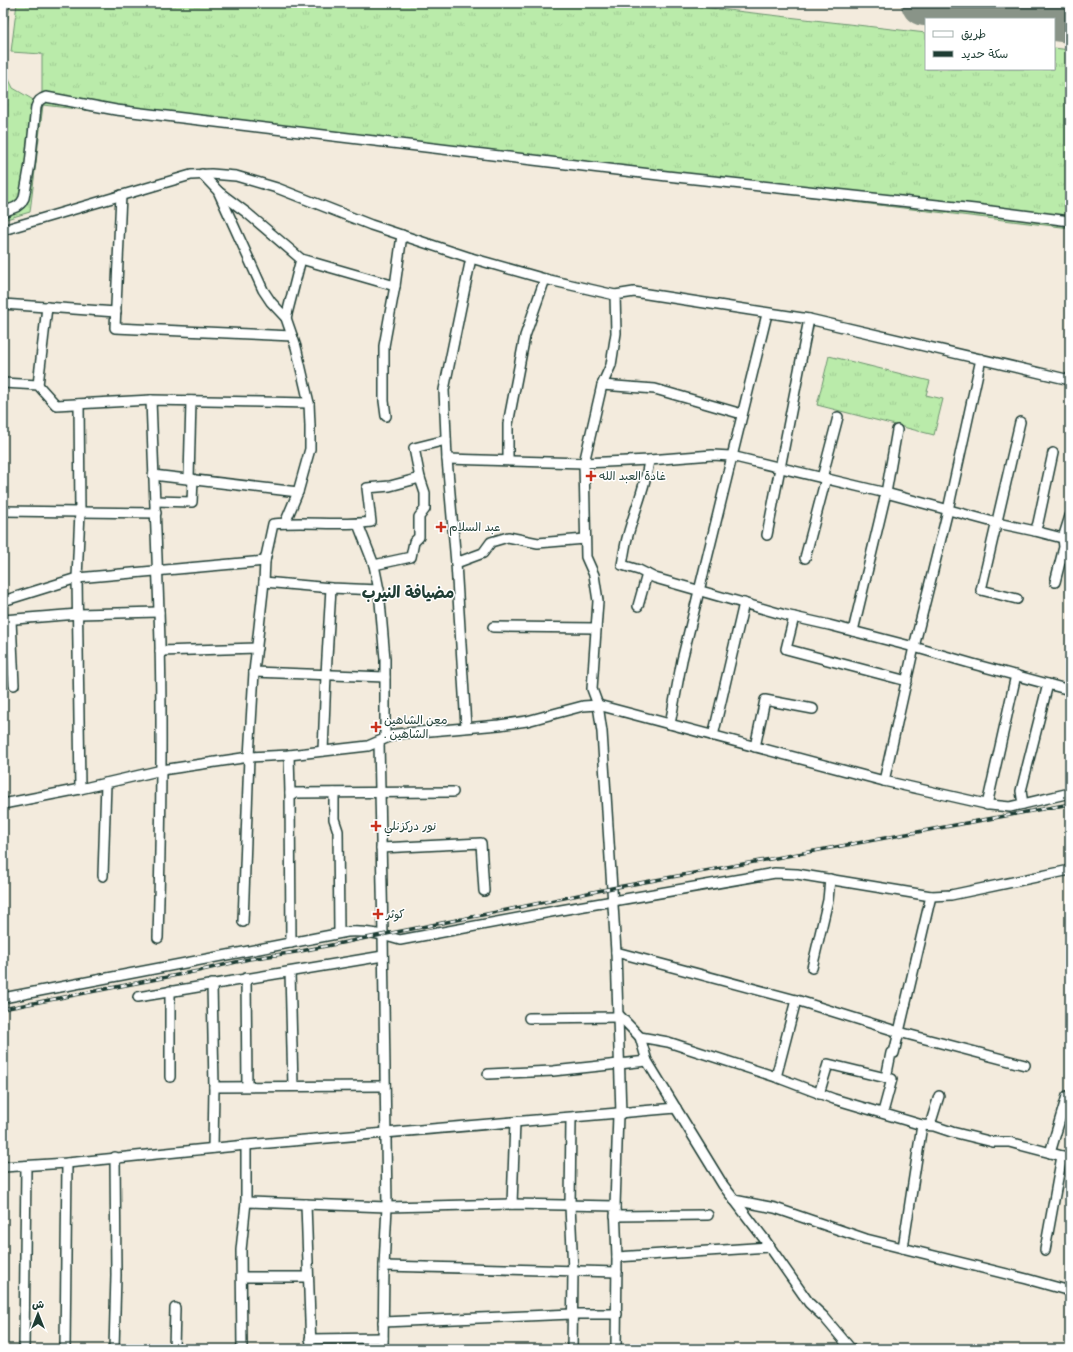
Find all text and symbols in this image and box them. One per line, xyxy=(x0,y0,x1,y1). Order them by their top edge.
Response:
legend xyxy=(925,18,1055,70)
text: طريق xyxy=(961,27,986,42)
text: سكة حديد xyxy=(961,47,1008,62)
place label: غادة العبد الله xyxy=(599,469,666,484)
marker: غادة العبد الله xyxy=(586,471,596,481)
place label: عبد السلام xyxy=(449,520,501,536)
marker: عبد السلام xyxy=(436,522,446,532)
district label: مضيافة النيرب xyxy=(362,584,454,603)
place label: معن الشاهين . الشاهين xyxy=(384,713,447,742)
marker: معن الشاهين . الشاهين xyxy=(371,722,381,732)
place label: نور دركزنلي xyxy=(384,819,436,837)
marker: نور دركزنلي xyxy=(371,821,381,831)
place label: كوثر xyxy=(385,907,405,922)
marker: كوثر xyxy=(373,909,383,919)
north arrow xyxy=(18,1294,58,1334)
text: ش xyxy=(32,1298,44,1311)

